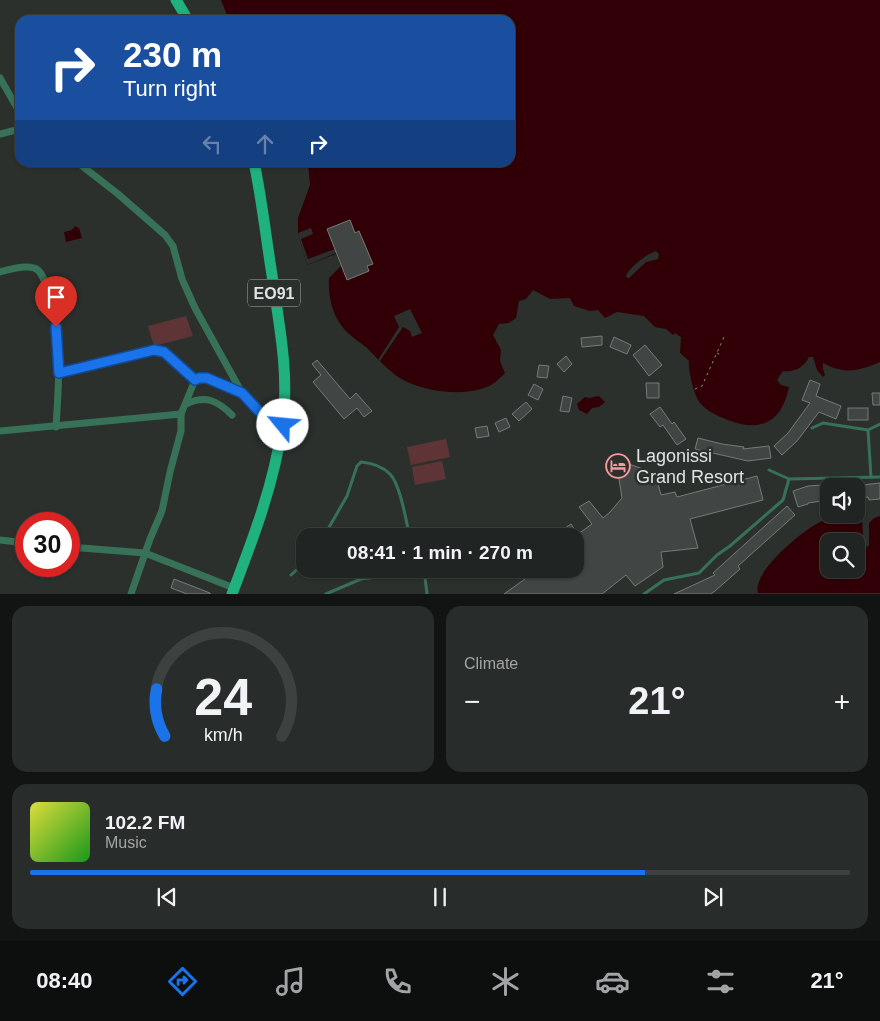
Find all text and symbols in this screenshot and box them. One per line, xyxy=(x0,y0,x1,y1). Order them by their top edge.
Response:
icon: right xyxy=(40,35,105,100)
text: 230 m xyxy=(123,35,222,74)
text: Turn right xyxy=(123,76,216,101)
icon: left xyxy=(198,130,226,158)
icon: ahead xyxy=(251,130,279,158)
icon: right xyxy=(304,130,332,158)
pin xyxy=(35,276,77,327)
road number: ΕΟ91 xyxy=(248,280,300,306)
icon: arrive xyxy=(42,283,70,311)
position arrow xyxy=(256,398,308,450)
place label: Lagonissi Grand Resort xyxy=(636,446,744,487)
hotel icon: Lagonissi Grand Resort xyxy=(605,453,631,479)
map controls xyxy=(820,478,865,578)
button: sound xyxy=(820,478,865,523)
speed limit sign: 30 xyxy=(15,512,80,577)
button: search xyxy=(820,533,865,578)
text: 08:41 · 1 min · 270 m xyxy=(347,542,533,563)
text: Climate xyxy=(464,655,518,672)
text: 24 xyxy=(194,668,252,726)
text: 21° xyxy=(628,680,686,722)
text: − xyxy=(464,686,480,717)
text: + xyxy=(834,686,850,717)
text: km/h xyxy=(204,725,242,745)
text: 102.2 FM xyxy=(105,812,185,833)
text: Music xyxy=(105,834,147,851)
icon: previous xyxy=(153,883,181,911)
icon: pause xyxy=(426,883,454,911)
icon: next xyxy=(699,883,727,911)
icon: directions xyxy=(165,964,200,999)
icon: music xyxy=(273,964,308,999)
icon: phone xyxy=(380,964,415,999)
icon: climate xyxy=(488,964,523,999)
icon: car xyxy=(595,964,630,999)
icon: filters xyxy=(703,964,738,999)
text: 08:40 xyxy=(36,968,93,993)
text: 21° xyxy=(810,968,844,993)

